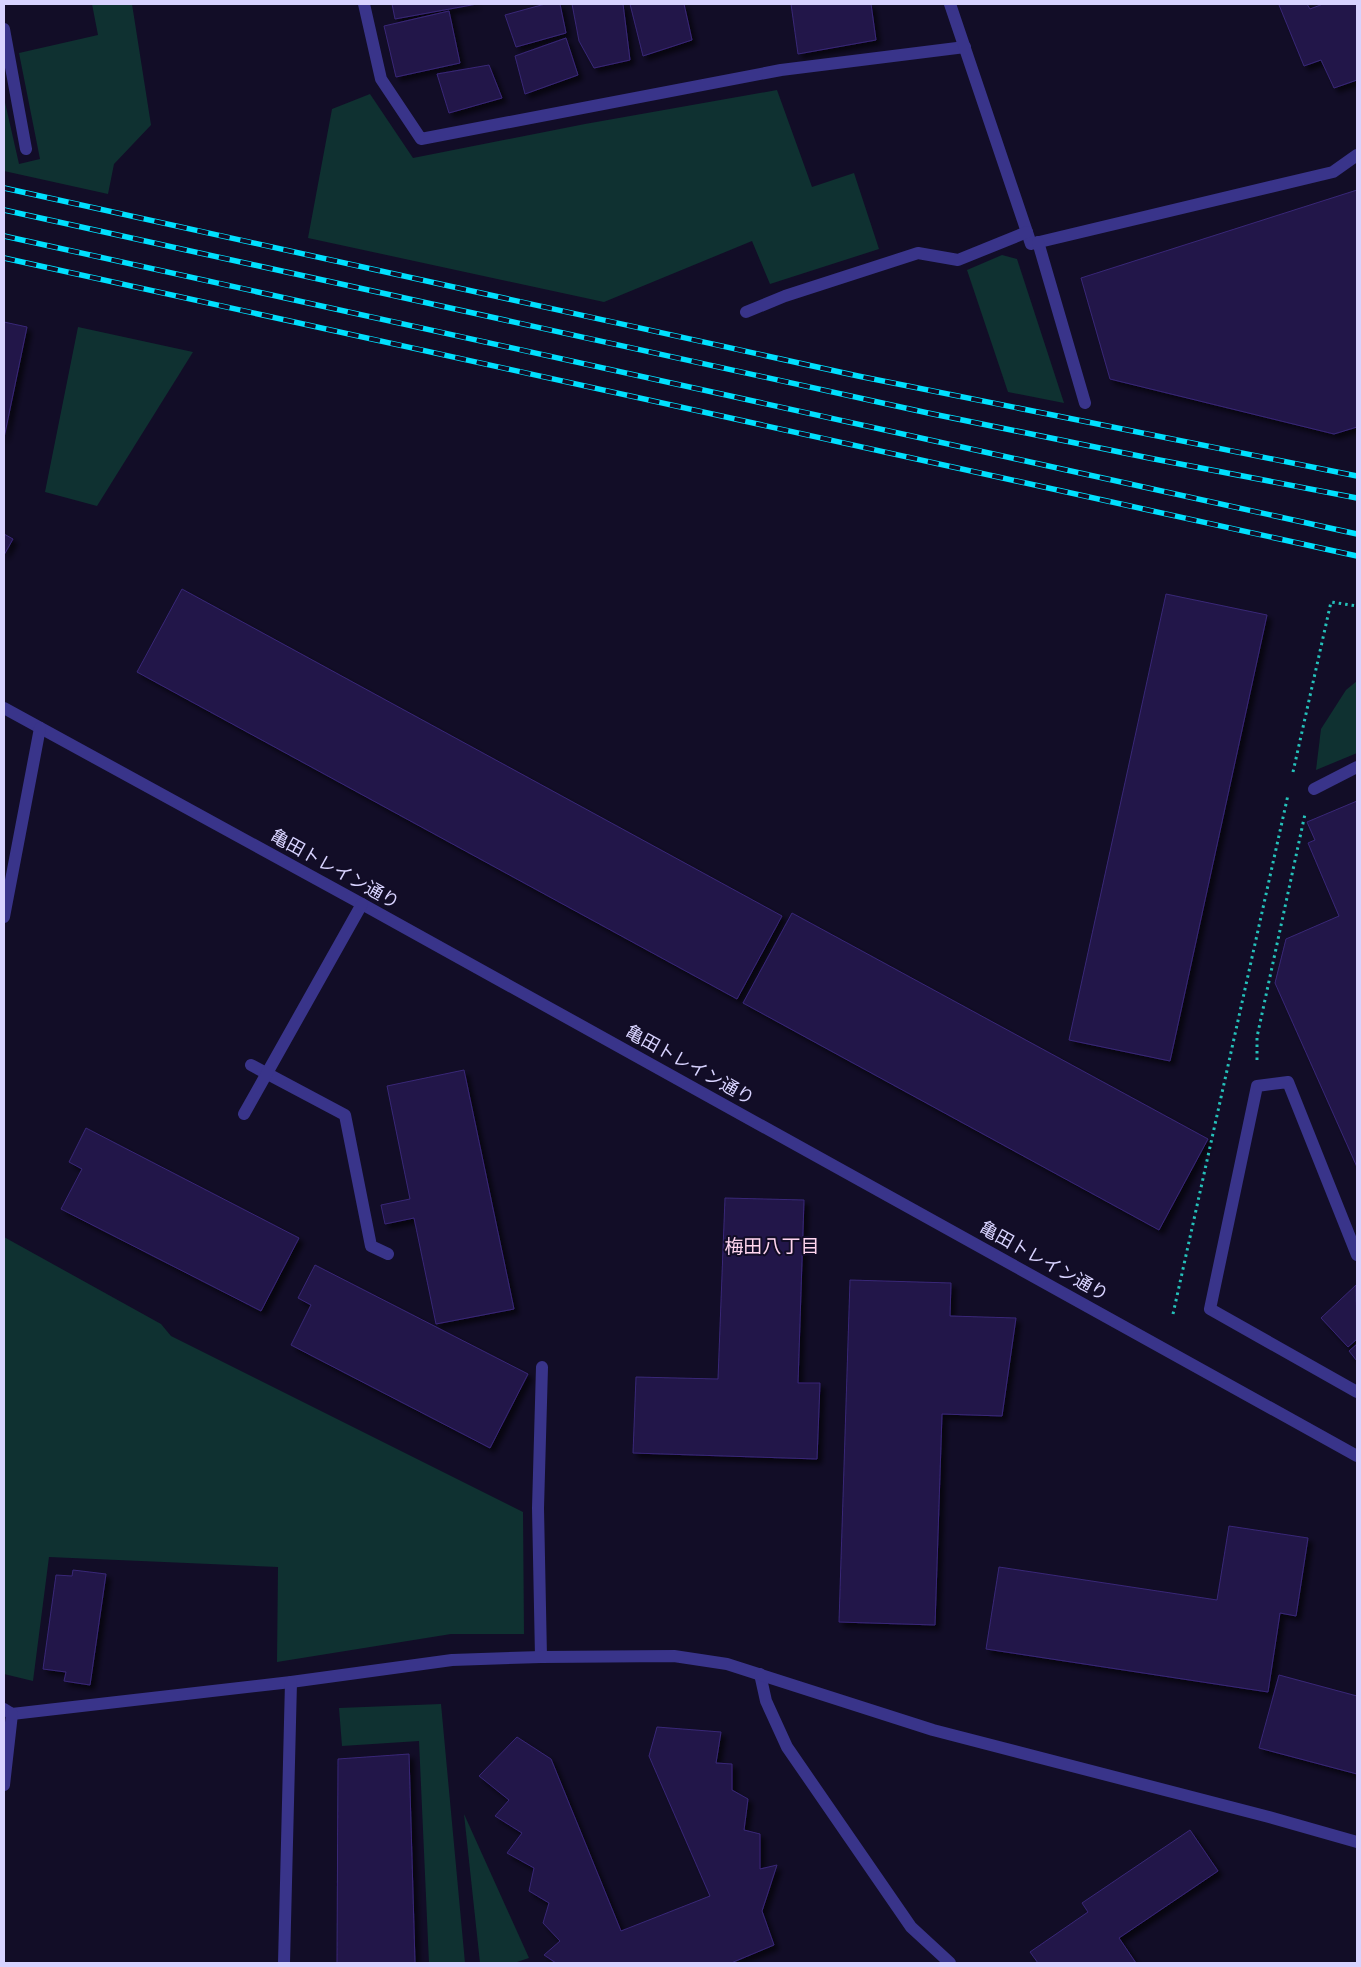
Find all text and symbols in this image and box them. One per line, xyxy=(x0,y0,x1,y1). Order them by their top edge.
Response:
street label: 亀田トレイン通り xyxy=(267,824,403,914)
street label: 亀田トレイン通り xyxy=(622,1020,758,1110)
street label: 亀田トレイン通り xyxy=(976,1216,1112,1306)
district label: 梅田八丁目 xyxy=(724,1235,820,1258)

